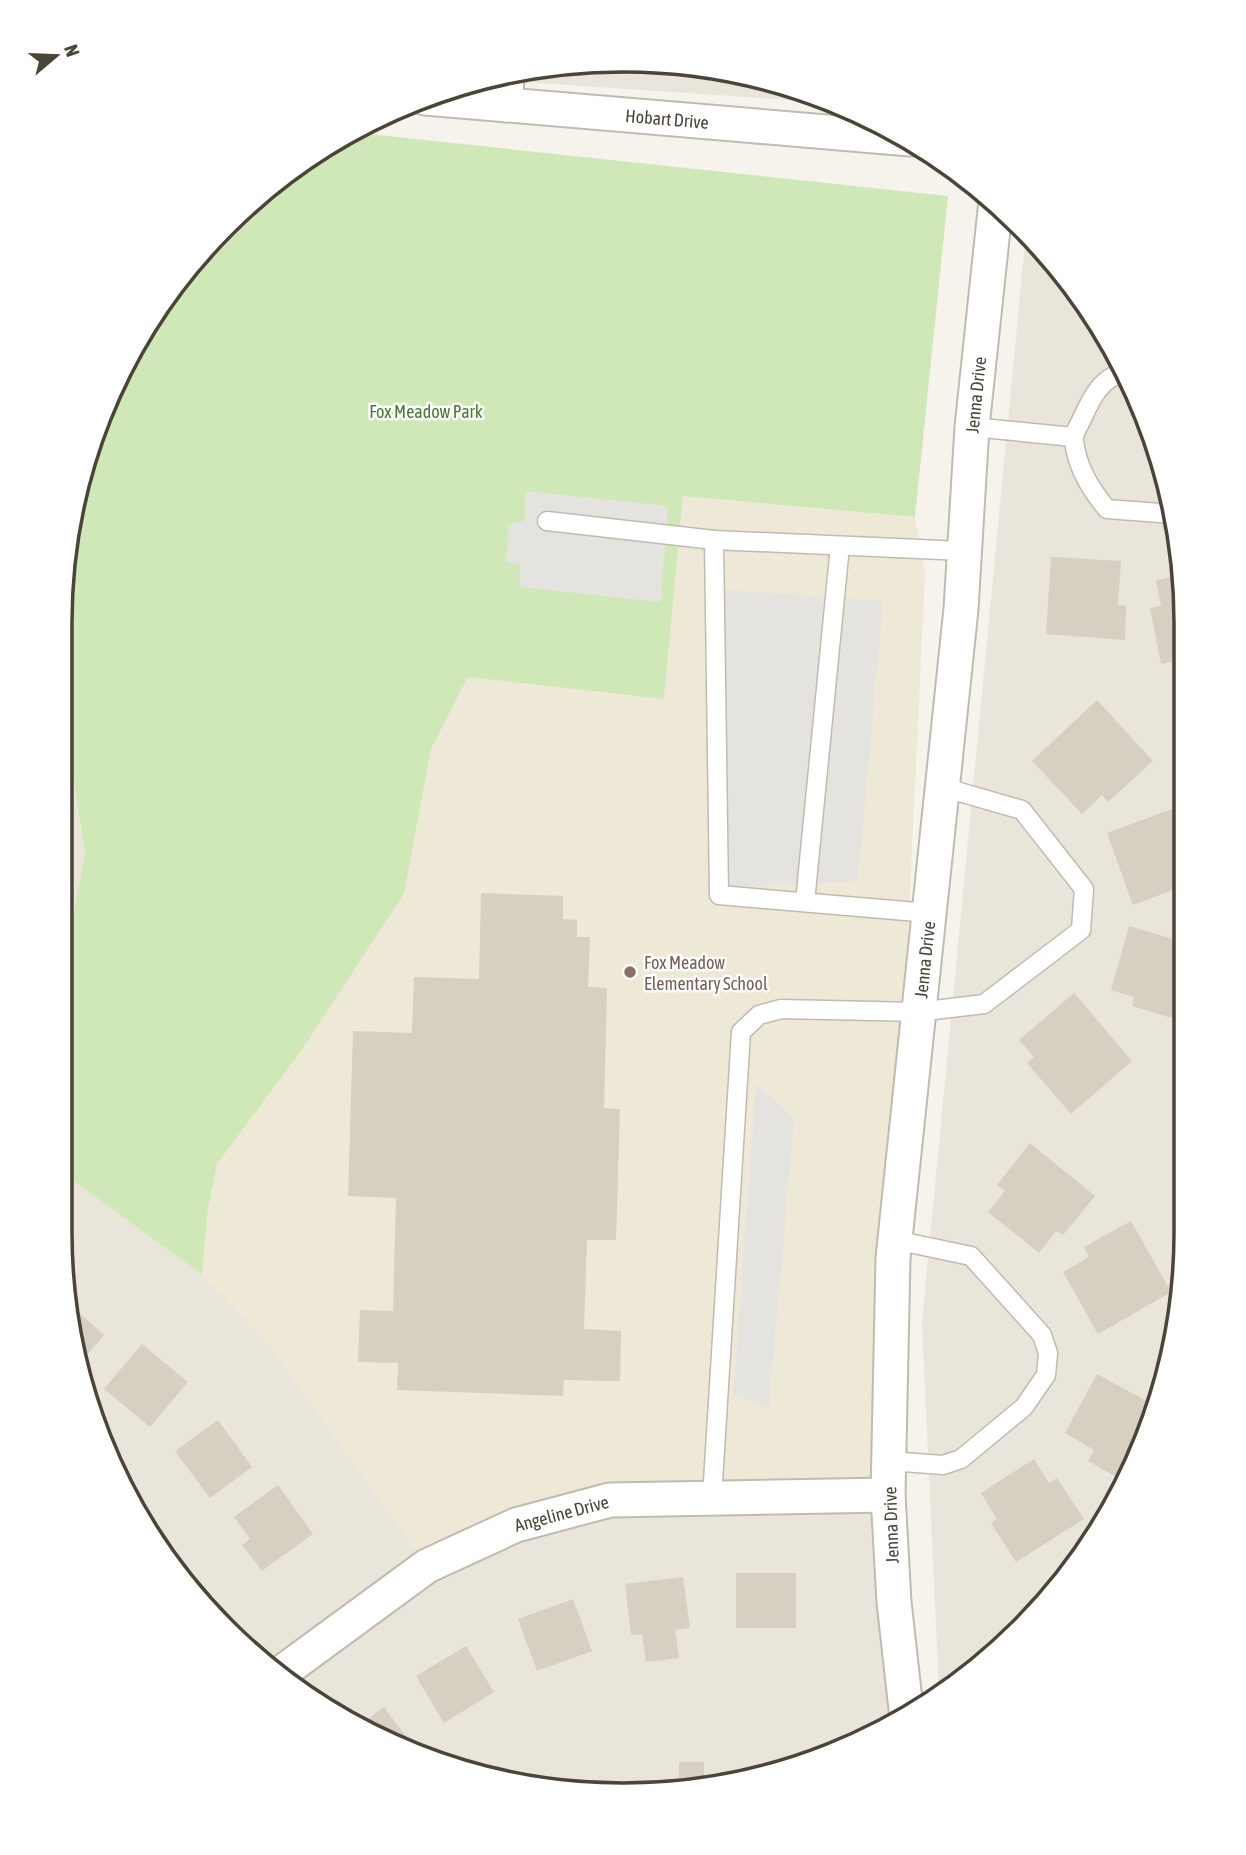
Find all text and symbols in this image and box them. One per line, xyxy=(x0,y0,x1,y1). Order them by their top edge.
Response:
north arrow xyxy=(21,21,91,91)
text: N xyxy=(60,42,84,59)
street label: Hobart Drive xyxy=(625,104,710,132)
street label: Jenna Drive xyxy=(961,355,990,434)
park label: Fox Meadow Park xyxy=(369,401,483,422)
street label: Jenna Drive xyxy=(910,920,939,999)
place label: Fox Meadow Elementary School xyxy=(644,952,768,994)
marker: Fox Meadow Elementary School xyxy=(622,964,638,980)
street label: Jenna Drive xyxy=(879,1486,903,1564)
street label: Angeline Drive xyxy=(512,1490,611,1535)

